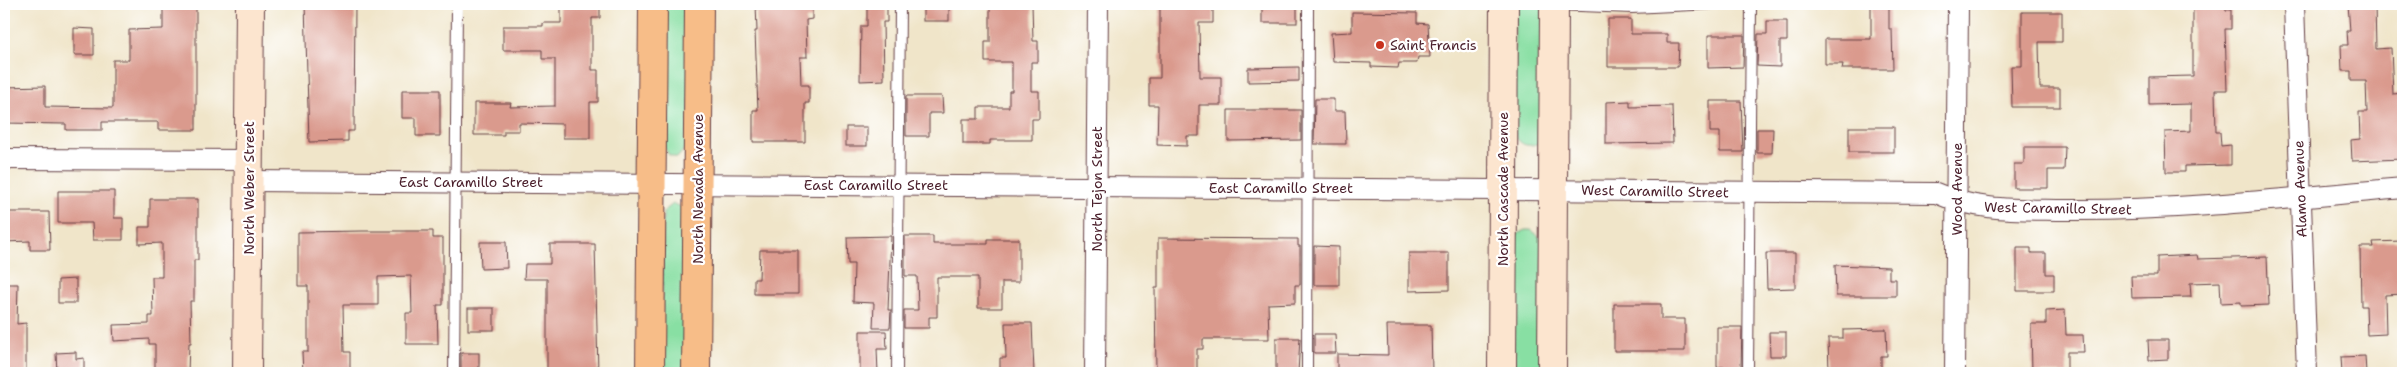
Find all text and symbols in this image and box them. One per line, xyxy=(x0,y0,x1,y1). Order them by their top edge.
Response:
place label: Saint Francis xyxy=(1390,36,1477,54)
marker: Saint Francis xyxy=(1374,39,1386,51)
street label: North Cascade Avenue xyxy=(1494,112,1512,266)
street label: North Nevada Avenue xyxy=(689,114,707,264)
street label: North Weber Street xyxy=(240,121,258,255)
street label: North Tejon Street xyxy=(1088,126,1106,252)
street label: Alamo Avenue xyxy=(2289,140,2311,238)
street label: Wood Avenue xyxy=(1948,142,1966,235)
street label: East Caramillo Street xyxy=(399,173,543,191)
street label: East Caramillo Street xyxy=(804,176,948,194)
street label: East Caramillo Street xyxy=(1209,179,1353,197)
street label: West Caramillo Street xyxy=(1581,181,1729,201)
street label: West Caramillo Street xyxy=(1984,198,2132,218)

